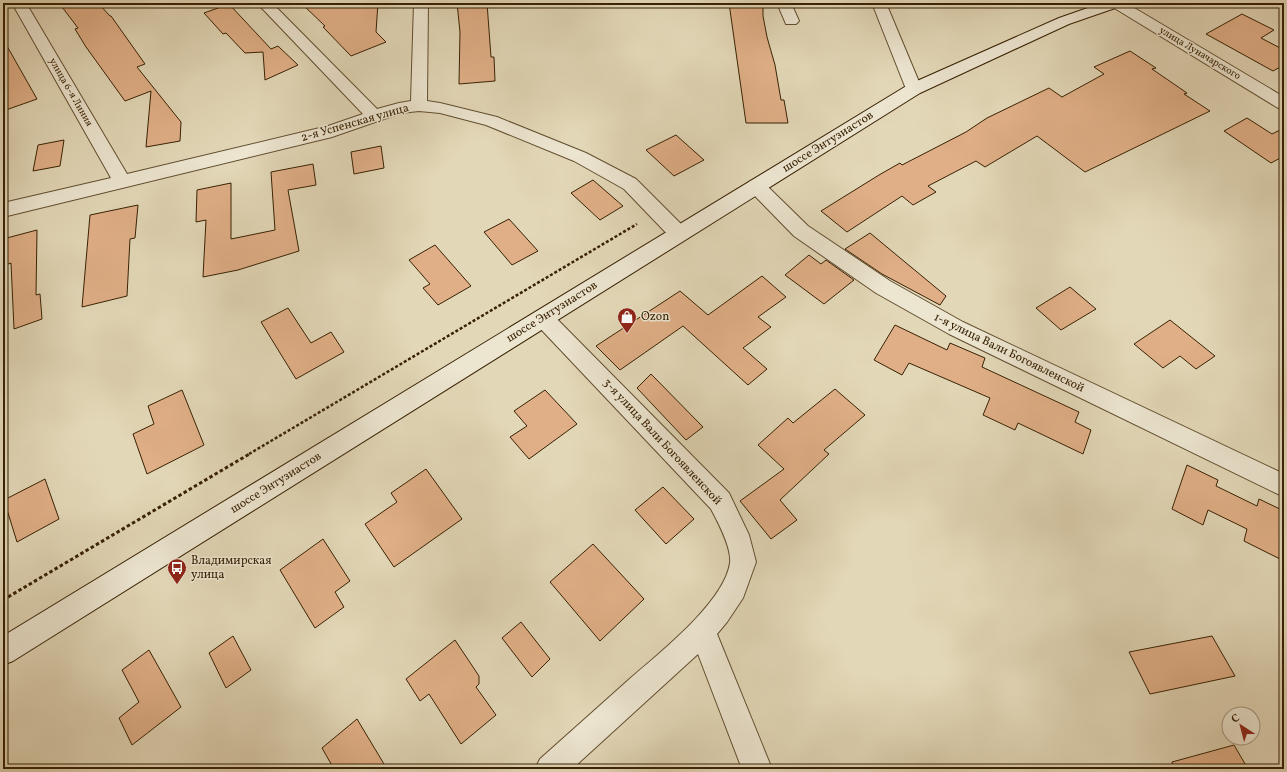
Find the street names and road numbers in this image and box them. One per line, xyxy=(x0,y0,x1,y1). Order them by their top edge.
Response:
street label: улица Луначарского xyxy=(1157,23,1243,83)
street label: улица 6-я Линия xyxy=(46,55,96,129)
street label: 2-я Успенская улица xyxy=(299,100,411,146)
street label: шоссе Энтузиастов xyxy=(779,107,877,177)
street label: шоссе Энтузиастов xyxy=(503,277,601,347)
street label: 1-я улица Вали Богоявленской xyxy=(931,310,1087,396)
street label: 3-я улица Вали Богоявленской xyxy=(599,375,725,509)
street label: шоссе Энтузиастов xyxy=(227,448,325,518)

